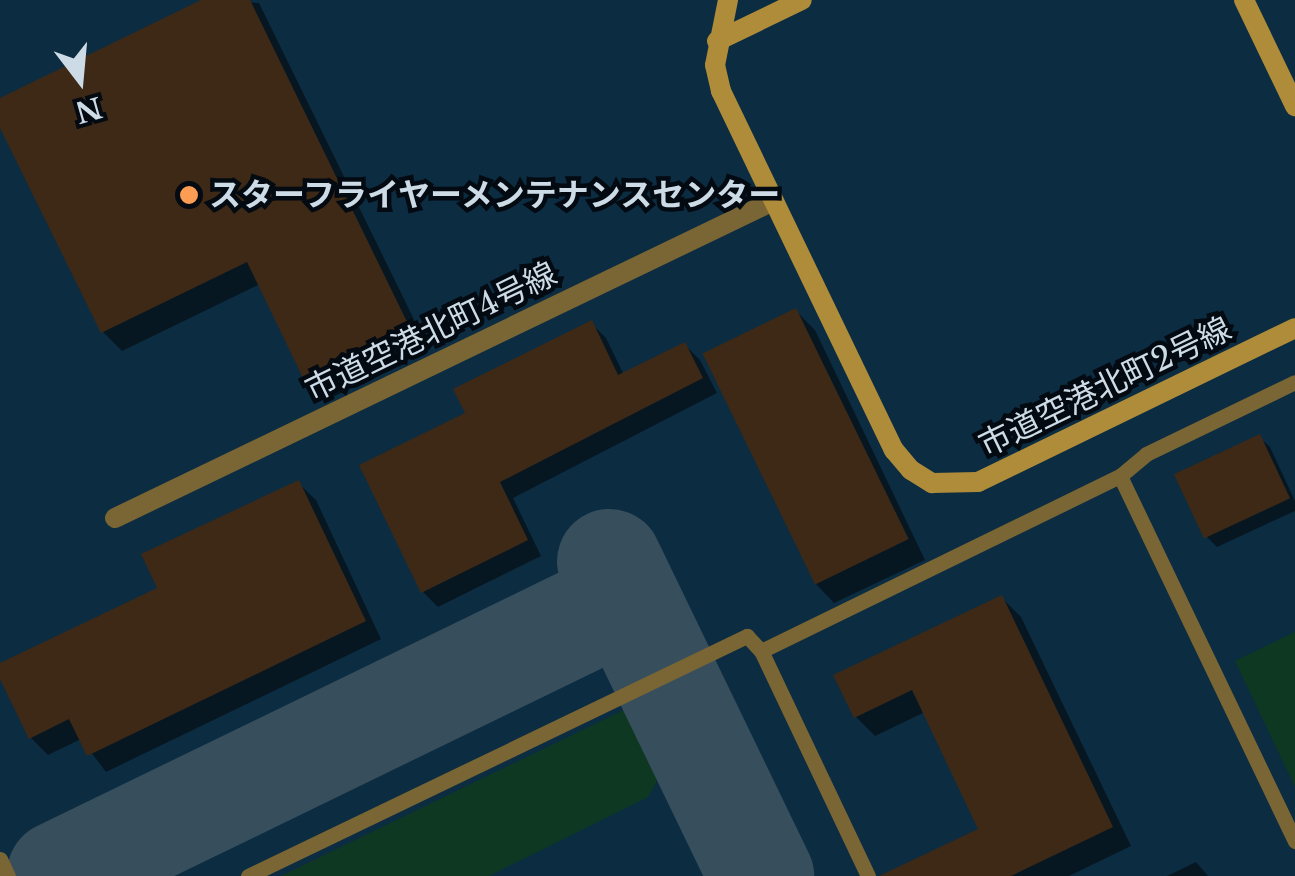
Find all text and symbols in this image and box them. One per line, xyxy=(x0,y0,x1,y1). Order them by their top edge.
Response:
north arrow xyxy=(30,30,130,130)
text: N xyxy=(71,89,106,130)
place label: スターフライヤーメンテナンスセンター xyxy=(209,176,785,214)
marker: スターフライヤーメンテナンスセンター xyxy=(178,184,200,206)
street label: 市道空港北町4号線 xyxy=(299,255,563,409)
street label: 市道空港北町2号線 xyxy=(973,309,1237,465)

